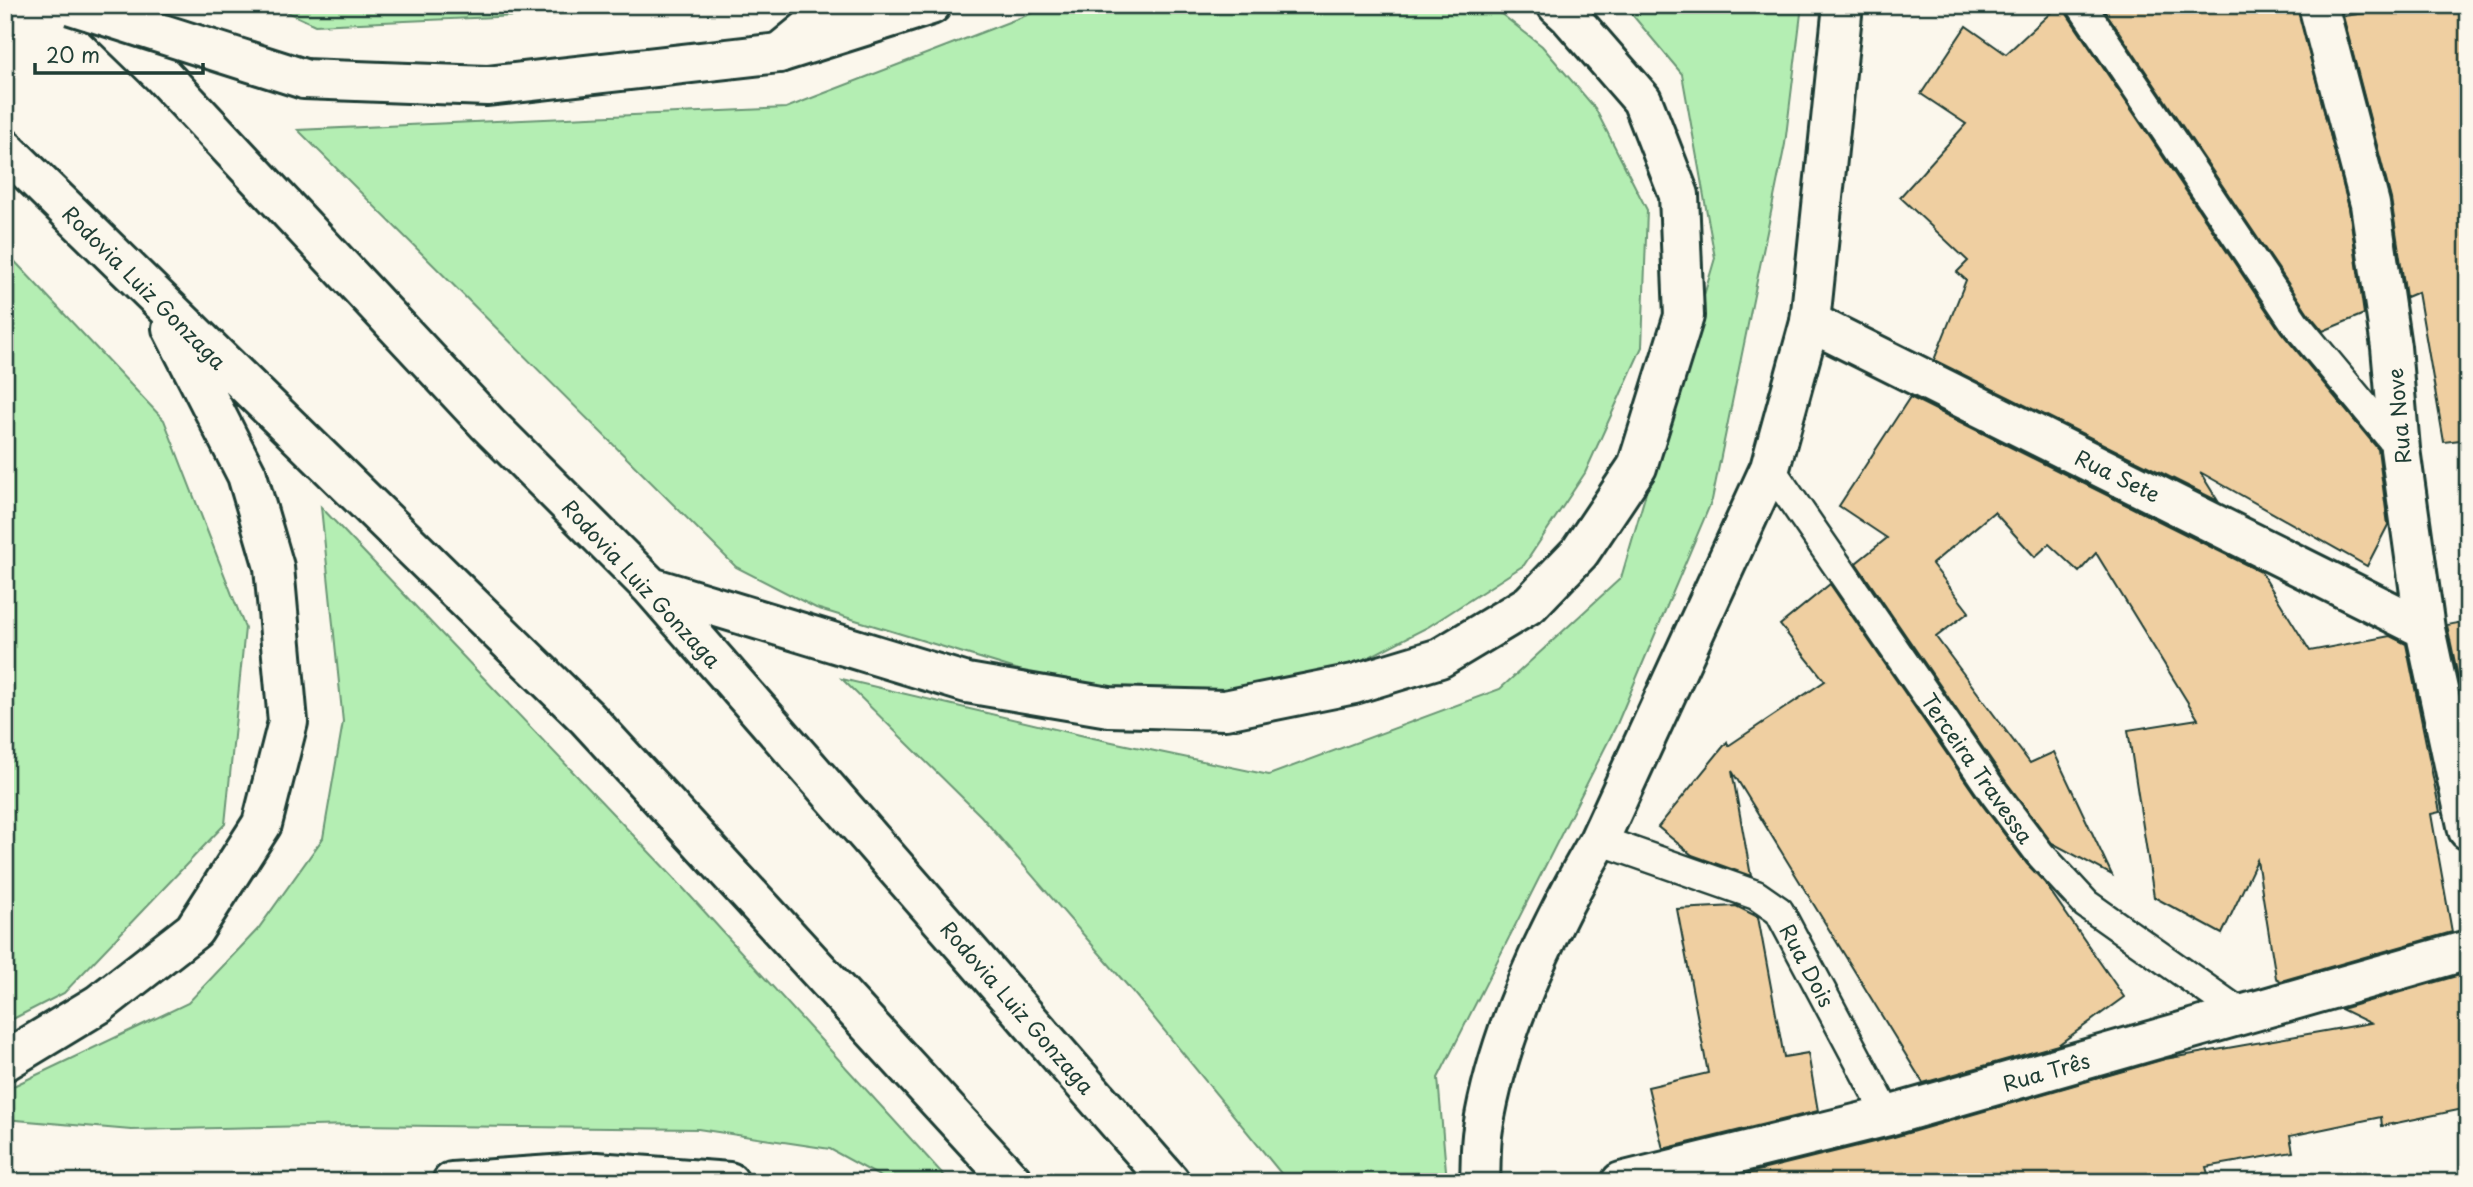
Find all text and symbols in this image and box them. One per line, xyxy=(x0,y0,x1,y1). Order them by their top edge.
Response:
scale bar xyxy=(35,32,203,76)
text: 20 m xyxy=(46,38,100,70)
street label: Rodovia Luiz Gonzaga xyxy=(56,198,235,377)
street label: Rua Nove xyxy=(2378,367,2418,465)
street label: Rua Sete xyxy=(2070,441,2166,509)
street label: Rodovia Luiz Gonzaga xyxy=(555,491,730,675)
street label: Terceira Travessa xyxy=(1914,686,2042,850)
street label: Rodovia Luiz Gonzaga xyxy=(933,913,1103,1101)
street label: Rua Dois xyxy=(1773,918,1843,1012)
street label: Rua Três xyxy=(1999,1043,2093,1099)

